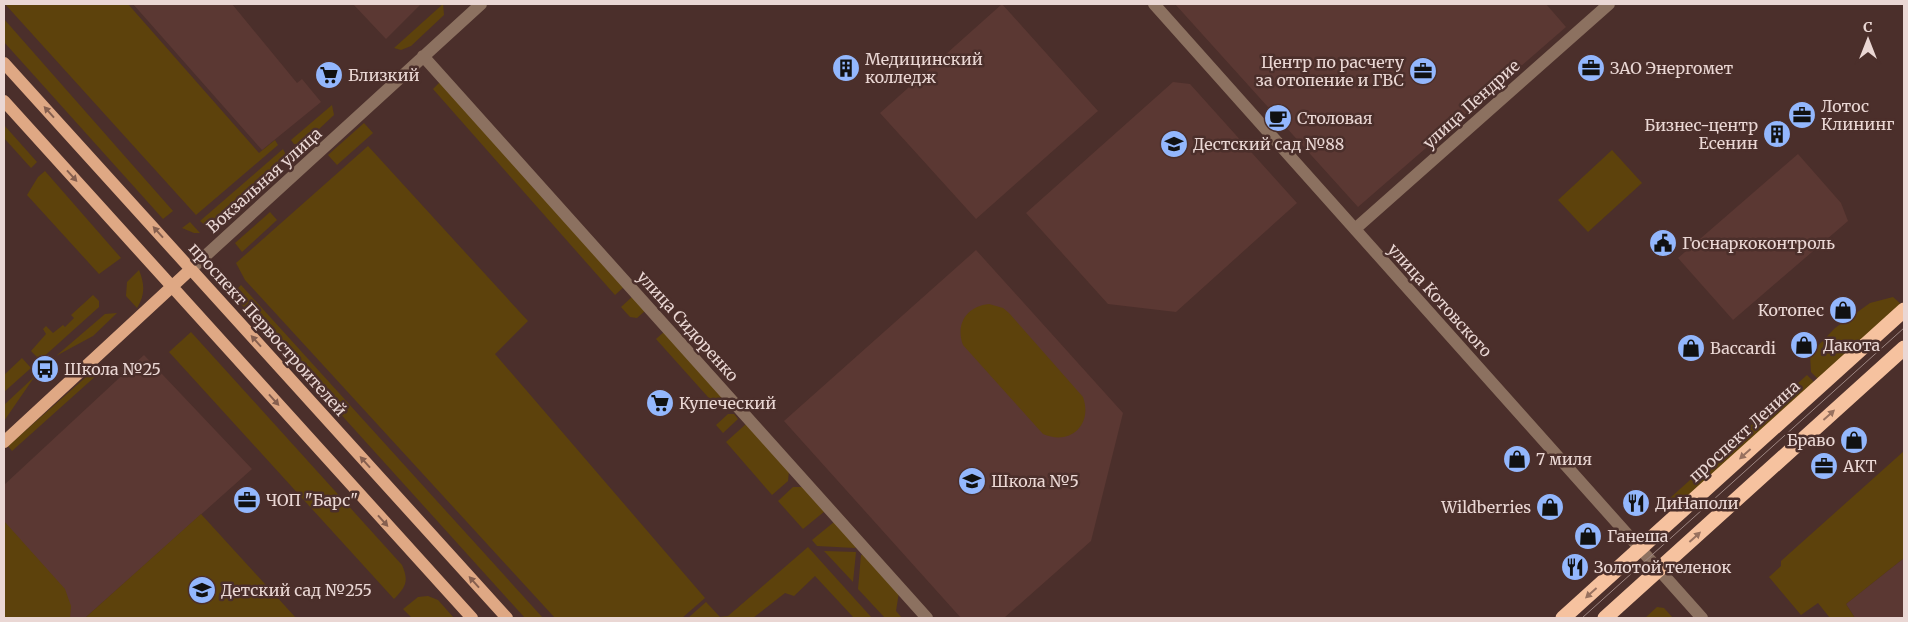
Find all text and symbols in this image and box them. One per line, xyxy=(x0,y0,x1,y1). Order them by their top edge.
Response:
north arrow xyxy=(1843,15,1893,65)
text: С xyxy=(1863,18,1873,36)
place label: Медицинский колледж xyxy=(865,49,983,87)
place label: Центр по расчету за отопение и ГВС xyxy=(1256,52,1405,90)
building icon: Медицинский колледж xyxy=(831,53,861,83)
office icon: ЗАО Энергомет xyxy=(1576,53,1606,83)
street label: улица Пендрие xyxy=(1418,55,1524,153)
office icon: Центр по расчету за отопение и ГВС xyxy=(1408,56,1438,86)
place label: ЗАО Энергомет xyxy=(1610,58,1733,78)
supermarket icon: Близкий xyxy=(314,60,344,90)
place label: Близкий xyxy=(348,65,420,85)
place label: Лотос Клининг xyxy=(1821,96,1895,134)
office icon: Лотос Клининг xyxy=(1787,100,1817,130)
cafe icon: Столовая xyxy=(1263,103,1293,133)
one-way arrow xyxy=(43,106,55,118)
place label: Столовая xyxy=(1297,108,1373,128)
place label: Бизнес-центр Есенин xyxy=(1644,115,1758,153)
building icon: Бизнес-центр Есенин xyxy=(1762,119,1792,149)
street label: Вокзальная улица xyxy=(202,123,326,237)
school or university icon: Дестский сад №88 xyxy=(1159,129,1189,159)
place label: Дестский сад №88 xyxy=(1193,134,1344,154)
one-way arrow xyxy=(66,169,77,182)
one-way arrow xyxy=(152,227,164,239)
public building icon: Госнаркоконтроль xyxy=(1648,228,1678,258)
place label: Госнаркоконтроль xyxy=(1682,233,1835,253)
street label: проспект Первостроителей xyxy=(185,238,351,420)
street label: улица Котовского xyxy=(1384,239,1496,361)
street label: улица Сидоренко xyxy=(633,267,743,385)
shop icon: Котопес xyxy=(1828,295,1858,325)
place label: Котопес xyxy=(1758,300,1824,320)
shop icon: Дакота xyxy=(1789,330,1819,360)
shop icon: Baccardi xyxy=(1676,333,1706,363)
place label: Дакота xyxy=(1823,335,1880,355)
one-way arrow xyxy=(250,336,262,348)
place label: Baccardi xyxy=(1710,338,1776,358)
bus stop icon: Школа №25 xyxy=(30,354,60,384)
place label: Школа №25 xyxy=(64,359,161,379)
street label: проспект Ленина xyxy=(1684,376,1804,486)
supermarket icon: Купеческий xyxy=(645,388,675,418)
place label: Купеческий xyxy=(679,393,776,413)
one-way arrow xyxy=(269,394,280,407)
one-way arrow xyxy=(1823,410,1836,421)
shop icon: Браво xyxy=(1839,425,1869,455)
place label: Браво xyxy=(1787,430,1835,450)
shop icon: 7 миля xyxy=(1502,444,1532,474)
one-way arrow xyxy=(1739,448,1751,460)
place label: 7 миля xyxy=(1536,449,1592,469)
office icon: АКТ xyxy=(1809,451,1839,481)
one-way arrow xyxy=(359,456,371,468)
place label: АКТ xyxy=(1842,456,1877,476)
school or university icon: Школа №5 xyxy=(957,466,987,496)
place label: Школа №5 xyxy=(991,471,1079,491)
office icon: ЧОП "Барс" xyxy=(232,485,262,515)
restaurant icon: ДиНаполи xyxy=(1621,488,1651,518)
place label: ЧОП "Барс" xyxy=(266,490,358,510)
shop icon: Wildberries xyxy=(1535,492,1565,522)
place label: ДиНаполи xyxy=(1655,493,1739,513)
place label: Wildberries xyxy=(1440,497,1531,517)
one-way arrow xyxy=(377,514,389,526)
shop icon: Ганеша xyxy=(1573,521,1603,551)
place label: Ганеша xyxy=(1607,526,1669,546)
one-way arrow xyxy=(1689,531,1701,543)
restaurant icon: Золотой теленок xyxy=(1560,552,1590,582)
place label: Золотой теленок xyxy=(1594,557,1731,577)
school or university icon: Детский сад №255 xyxy=(187,575,217,605)
one-way arrow xyxy=(468,577,480,589)
place label: Детский сад №255 xyxy=(221,580,372,600)
one-way arrow xyxy=(1586,587,1598,599)

